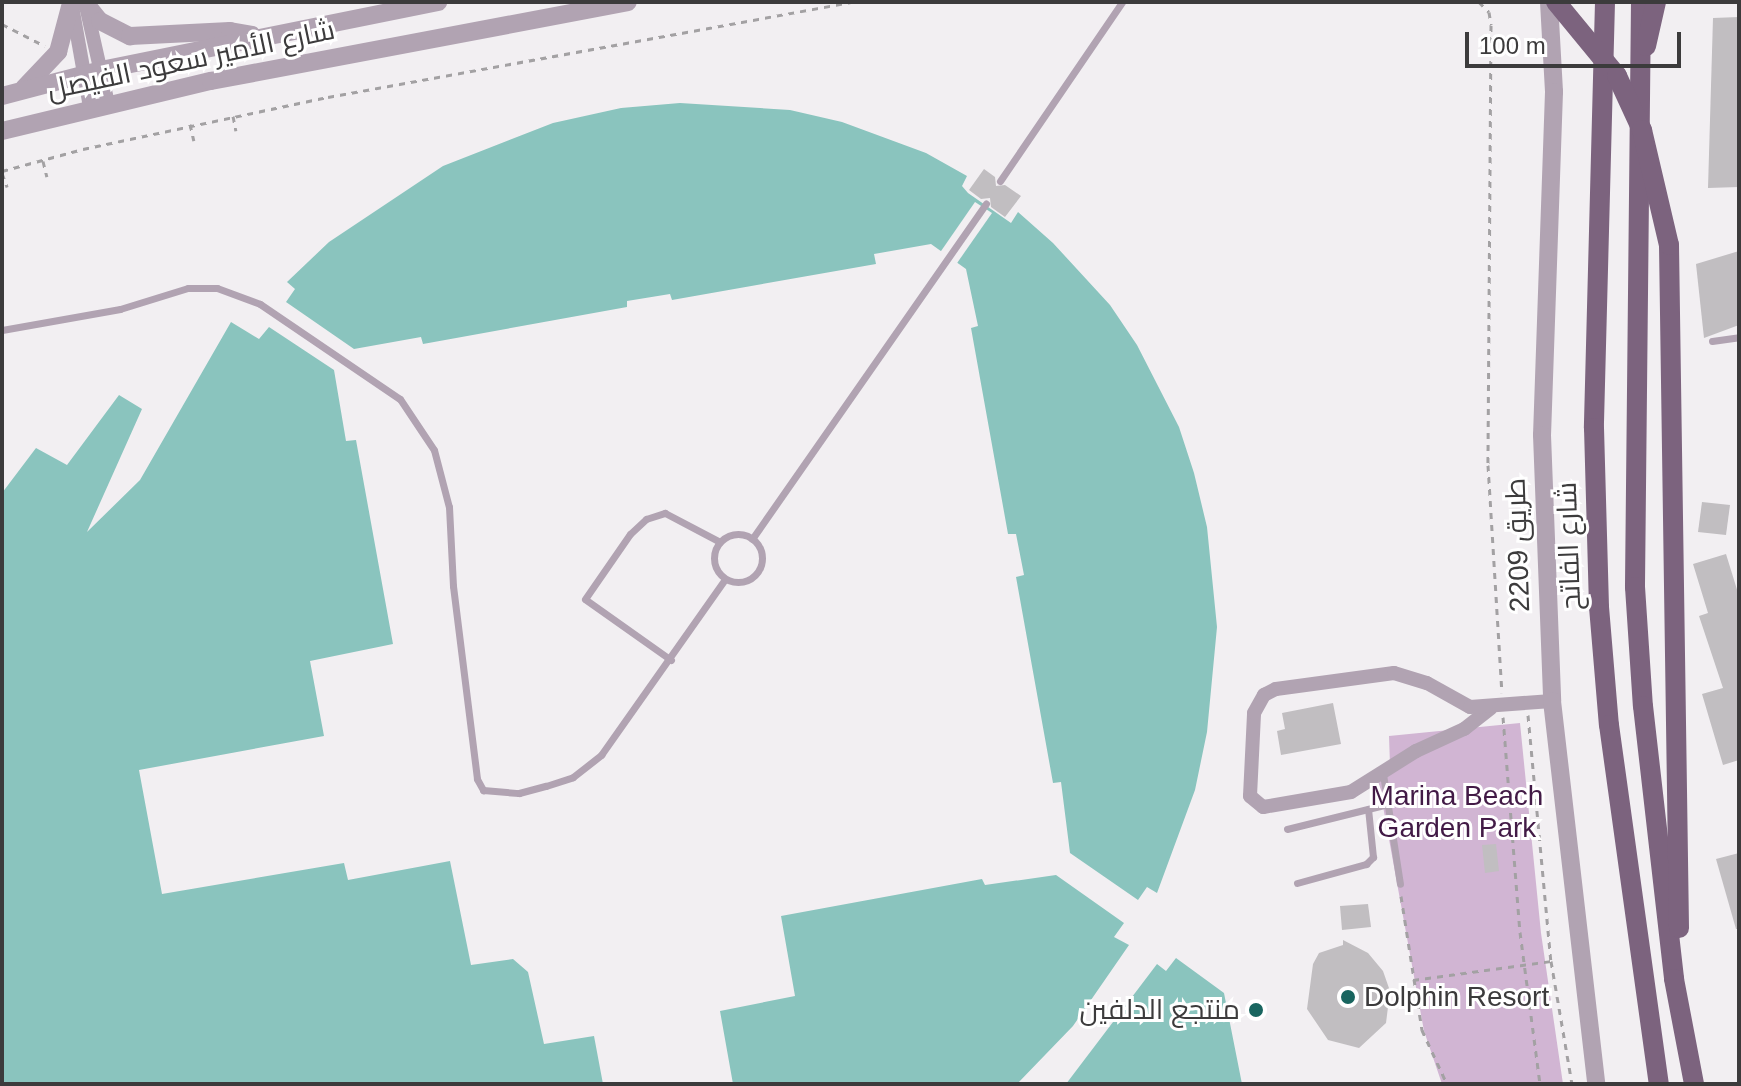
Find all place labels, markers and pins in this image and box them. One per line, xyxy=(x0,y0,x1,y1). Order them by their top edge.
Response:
place label: Dolphin Resort xyxy=(1364,980,1549,1014)
marker: Dolphin Resort xyxy=(1339,988,1357,1006)
place label: منتجع الدلفين xyxy=(1080,993,1240,1027)
marker: منتجع الدلفين xyxy=(1247,1001,1265,1019)

